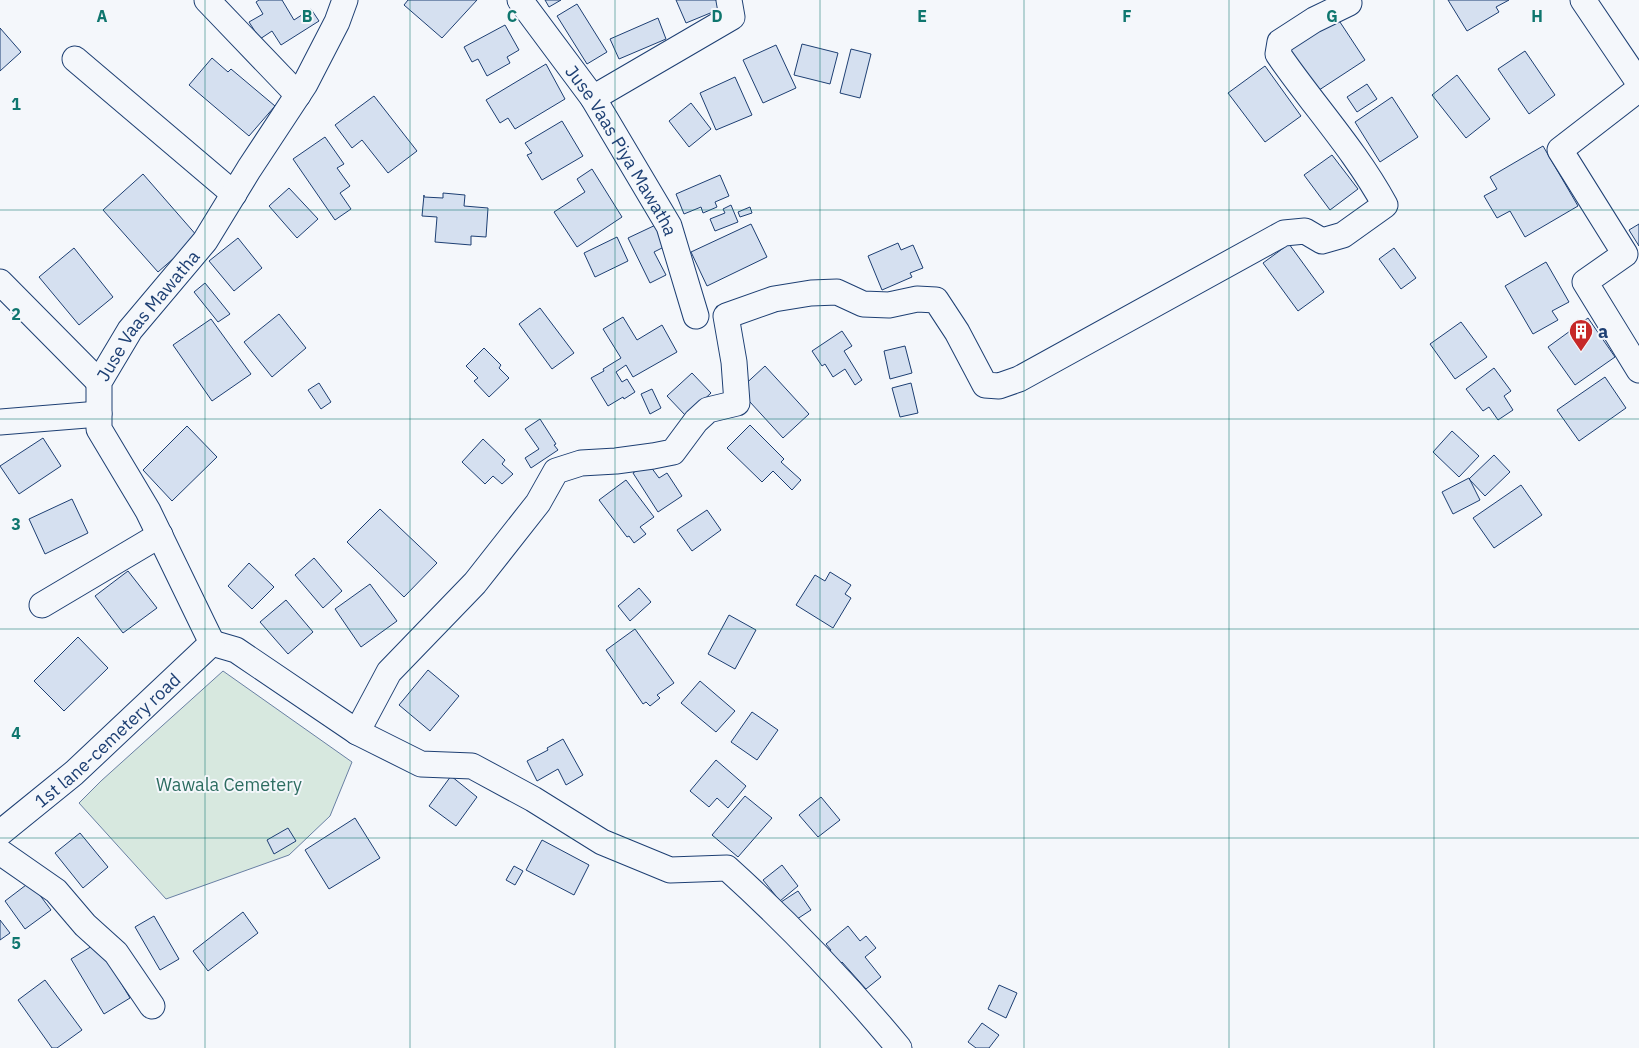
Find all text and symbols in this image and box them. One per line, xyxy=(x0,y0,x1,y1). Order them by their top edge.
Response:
text: A xyxy=(97,6,108,26)
text: B xyxy=(302,6,313,26)
text: C xyxy=(507,6,517,26)
text: D xyxy=(711,6,723,26)
text: E xyxy=(917,6,927,26)
text: F xyxy=(1122,6,1132,26)
text: G xyxy=(1326,6,1338,26)
text: H xyxy=(1531,6,1543,26)
street label: Juse Vaas Piya Mawatha xyxy=(561,60,683,239)
text: 1 xyxy=(11,94,21,114)
street label: Juse Vaas Mawatha xyxy=(91,245,205,385)
text: 2 xyxy=(11,304,21,324)
building icon: a xyxy=(1568,318,1594,352)
place label: a xyxy=(1598,320,1608,343)
text: 3 xyxy=(11,514,21,534)
street label: 1st lane-cemetery road xyxy=(29,668,185,812)
text: 4 xyxy=(11,723,21,743)
park label: Wawala Cemetery xyxy=(156,773,302,796)
text: 5 xyxy=(11,933,21,953)

